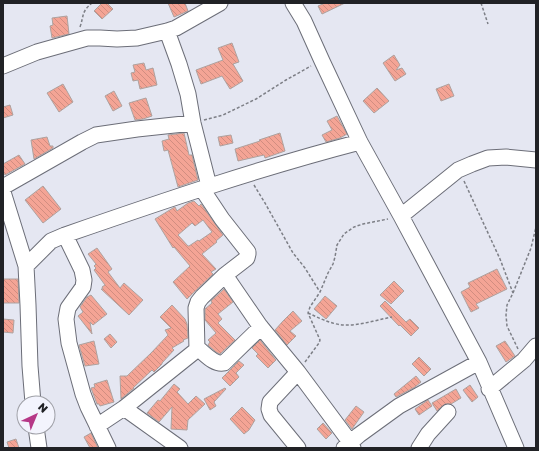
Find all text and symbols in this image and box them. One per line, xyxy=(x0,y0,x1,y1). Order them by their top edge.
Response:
north arrow xyxy=(16,395,56,435)
text: N xyxy=(36,400,51,415)

